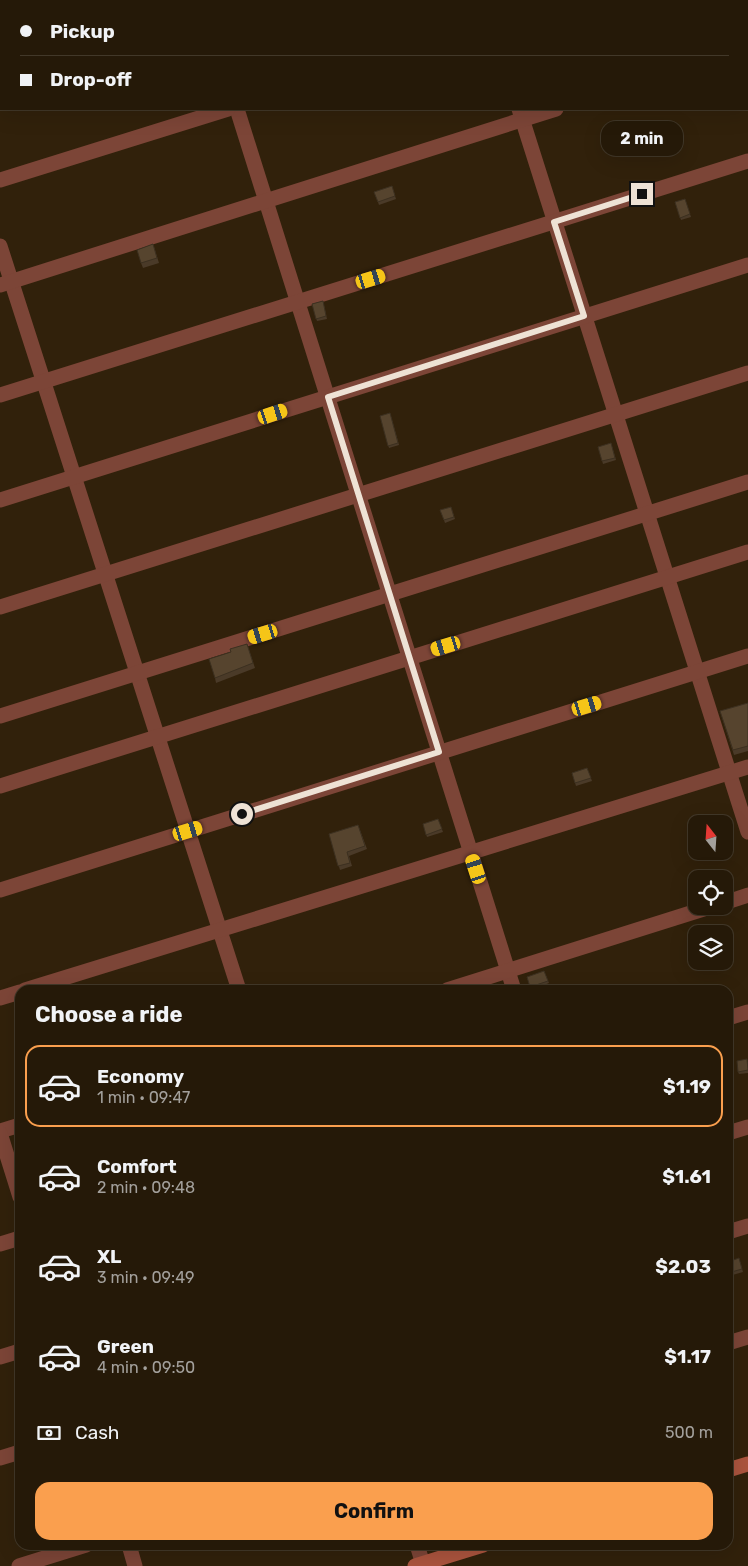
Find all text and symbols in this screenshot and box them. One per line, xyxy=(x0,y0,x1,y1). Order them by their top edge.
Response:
text: Pickup xyxy=(50,20,115,43)
text: Drop-off xyxy=(50,68,132,91)
callout: 2 min xyxy=(601,121,683,156)
text: 2 min xyxy=(620,129,664,148)
route end xyxy=(631,183,653,205)
car xyxy=(354,267,387,291)
car xyxy=(256,402,289,426)
car xyxy=(246,622,279,646)
car xyxy=(429,634,462,658)
car xyxy=(570,694,603,718)
route start xyxy=(231,803,253,825)
north arrow xyxy=(688,815,732,860)
map controls xyxy=(688,815,733,970)
car xyxy=(171,819,204,843)
car xyxy=(464,852,487,886)
button: locate xyxy=(688,870,733,915)
button: layers xyxy=(688,925,733,970)
text: Choose a ride xyxy=(35,1001,182,1028)
icon: car xyxy=(37,1064,82,1109)
text: Economy xyxy=(97,1065,184,1088)
text: $1.19 xyxy=(663,1075,711,1098)
text: 1 min · 09:47 xyxy=(97,1088,190,1107)
icon: car xyxy=(37,1154,82,1199)
text: Comfort xyxy=(97,1155,177,1178)
text: $1.61 xyxy=(662,1165,711,1188)
text: 2 min · 09:48 xyxy=(97,1178,195,1197)
icon: car xyxy=(37,1244,82,1289)
text: XL xyxy=(97,1245,121,1268)
text: $2.03 xyxy=(655,1255,711,1278)
text: 3 min · 09:49 xyxy=(97,1268,195,1287)
icon: car xyxy=(37,1334,82,1379)
text: Green xyxy=(97,1335,154,1358)
text: $1.17 xyxy=(664,1345,711,1368)
text: 4 min · 09:50 xyxy=(97,1358,195,1377)
icon: cash xyxy=(35,1419,63,1447)
text: Cash xyxy=(75,1421,119,1444)
text: 500 m xyxy=(665,1423,713,1442)
button: Confirm xyxy=(35,1482,713,1540)

